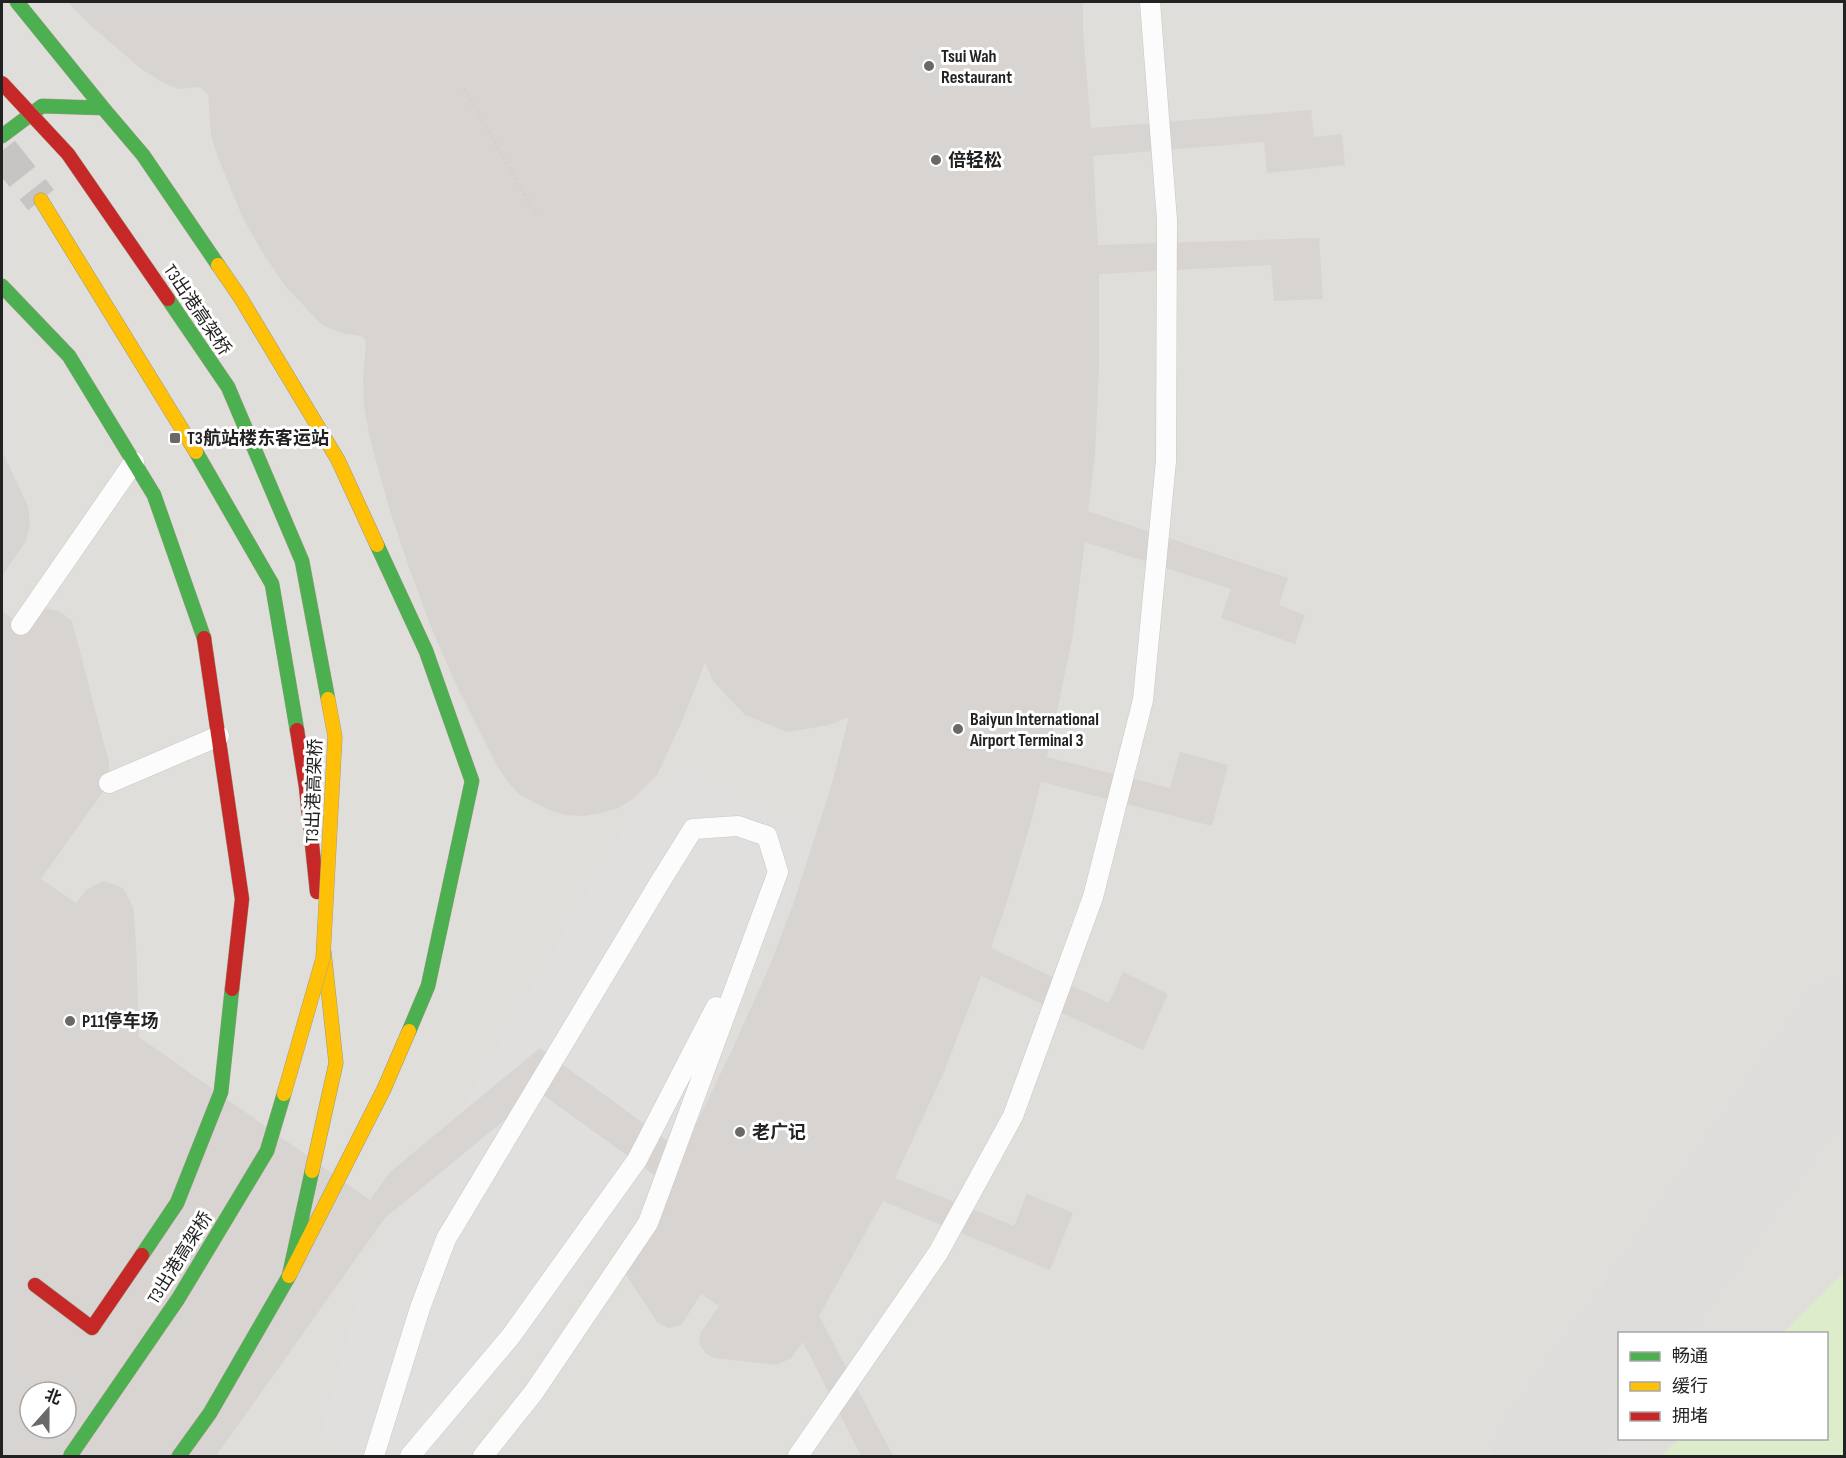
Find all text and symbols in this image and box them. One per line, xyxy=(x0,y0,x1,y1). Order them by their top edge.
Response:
place label: Tsui Wah Restaurant xyxy=(941,46,1012,88)
marker: Tsui Wah Restaurant xyxy=(922,59,936,73)
place label: 倍轻松 xyxy=(948,150,1002,171)
marker: 倍轻松 xyxy=(929,153,943,167)
street label: T3出港高架桥 xyxy=(159,261,235,359)
place label: T3航站楼东客运站 xyxy=(187,428,329,449)
marker: T3航站楼东客运站 xyxy=(168,431,182,445)
place label: Baiyun International Airport Terminal 3 xyxy=(969,709,1099,751)
marker: Baiyun International Airport Terminal 3 xyxy=(951,722,965,736)
street label: T3出港高架桥 xyxy=(302,738,326,844)
place label: P11停车场 xyxy=(82,1011,159,1032)
marker: P11停车场 xyxy=(63,1014,77,1028)
place label: 老广记 xyxy=(752,1122,806,1143)
marker: 老广记 xyxy=(733,1125,747,1139)
street label: T3出港高架桥 xyxy=(143,1208,217,1308)
legend xyxy=(1618,1332,1828,1440)
text: 畅通 xyxy=(1672,1346,1708,1367)
text: 缓行 xyxy=(1672,1376,1708,1397)
north arrow xyxy=(18,1380,78,1440)
text: 北 xyxy=(42,1386,64,1409)
text: 拥堵 xyxy=(1672,1406,1708,1427)

